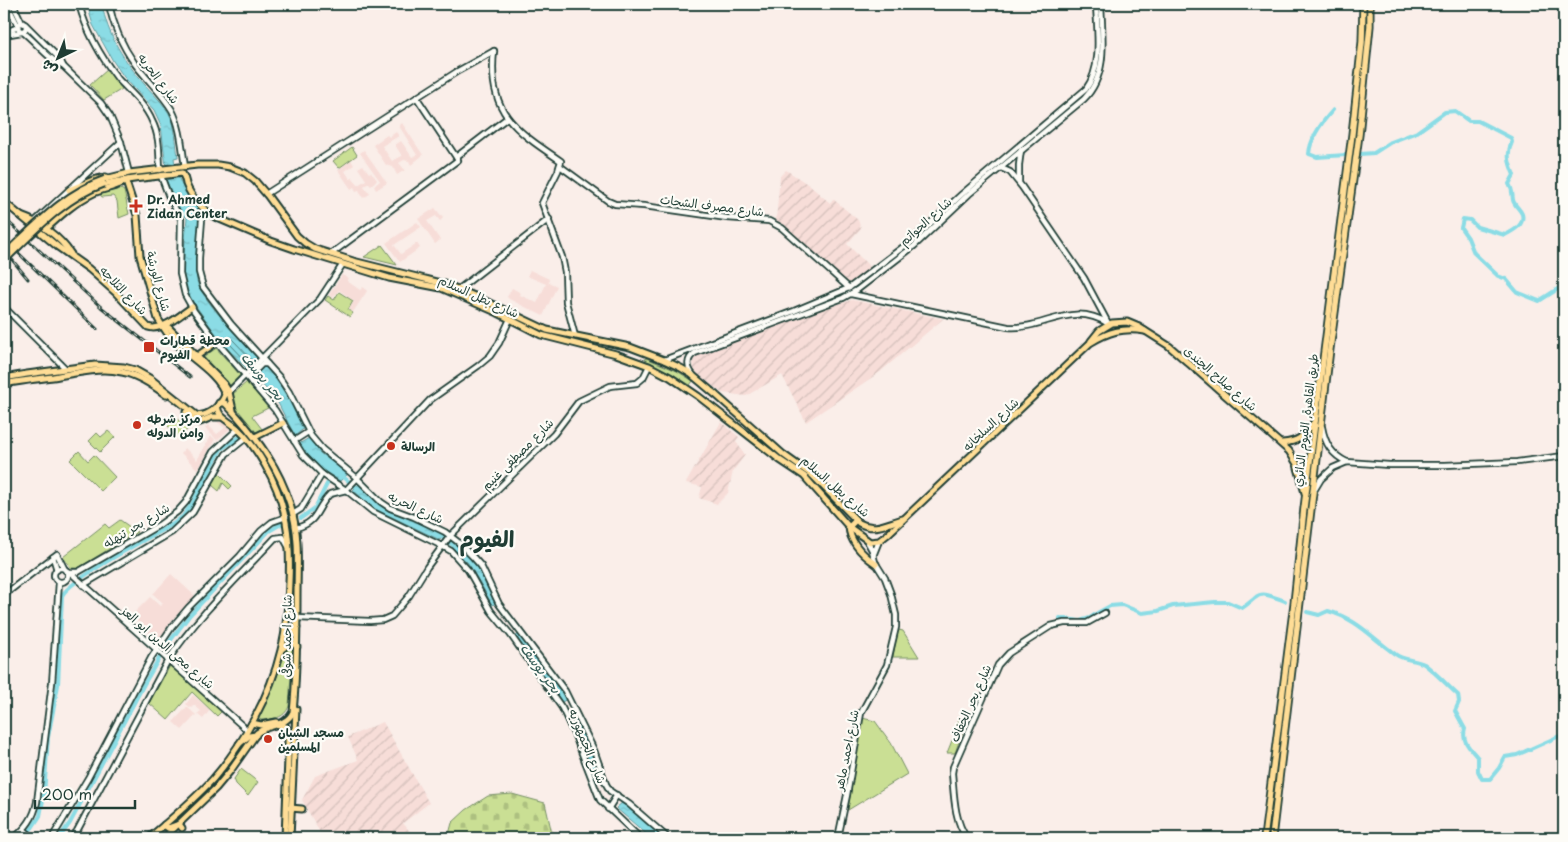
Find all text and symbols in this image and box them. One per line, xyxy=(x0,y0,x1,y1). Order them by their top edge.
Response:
north arrow xyxy=(32,32,82,82)
street label: شارع الحريه xyxy=(133,49,184,108)
text: ش xyxy=(36,55,62,81)
place label: Dr. Ahmed Zidan Center xyxy=(147,190,228,222)
street label: شارع مصرف الشحات xyxy=(659,190,765,221)
street label: شارع الحواتم xyxy=(895,193,956,250)
marker: Dr. Ahmed Zidan Center xyxy=(129,199,143,213)
street label: شارع الورشة xyxy=(141,249,176,313)
street label: شارع الثلاجه xyxy=(95,262,152,319)
street label: شارع بطل السلام xyxy=(436,270,522,323)
place label: محطة قطارات الفيوم xyxy=(160,331,230,364)
marker: محطة قطارات الفيوم xyxy=(142,340,156,354)
street label: شارع صلاح الجندى xyxy=(1180,341,1262,416)
water label: بحر يوسف xyxy=(236,347,290,406)
street label: طريق القاهرة, الفيوم الدائري xyxy=(1288,352,1323,488)
street label: شارع السلخانه xyxy=(958,393,1023,456)
place label: مركز شرطه وامن الدوله xyxy=(147,409,204,441)
street label: شارع مصطفى غنيم xyxy=(477,414,558,495)
marker: مركز شرطه وامن الدوله xyxy=(131,419,143,431)
place label: الرسالة xyxy=(401,437,435,455)
marker: الرسالة xyxy=(385,440,397,452)
street label: شارع بطل السلام xyxy=(797,451,874,522)
street label: شارع الحريه xyxy=(385,486,447,529)
street label: شارع بحر تنهله xyxy=(100,498,173,553)
district label: الفيوم xyxy=(460,521,514,557)
street label: شارع احمد شوقى xyxy=(276,594,297,678)
street label: شارع محى الدين ابو العز xyxy=(116,601,219,693)
water label: بحر يوسف xyxy=(516,638,567,698)
street label: شارع بحر الخفاف xyxy=(945,661,996,745)
street label: شارع الجمهوريه xyxy=(564,706,611,786)
street label: شارع احمد ماهر xyxy=(829,708,864,793)
place label: مسجد الشبان المسلمين xyxy=(278,723,344,755)
marker: مسجد الشبان المسلمين xyxy=(262,733,274,745)
scale bar xyxy=(35,777,135,809)
text: 200 m xyxy=(42,782,92,805)

